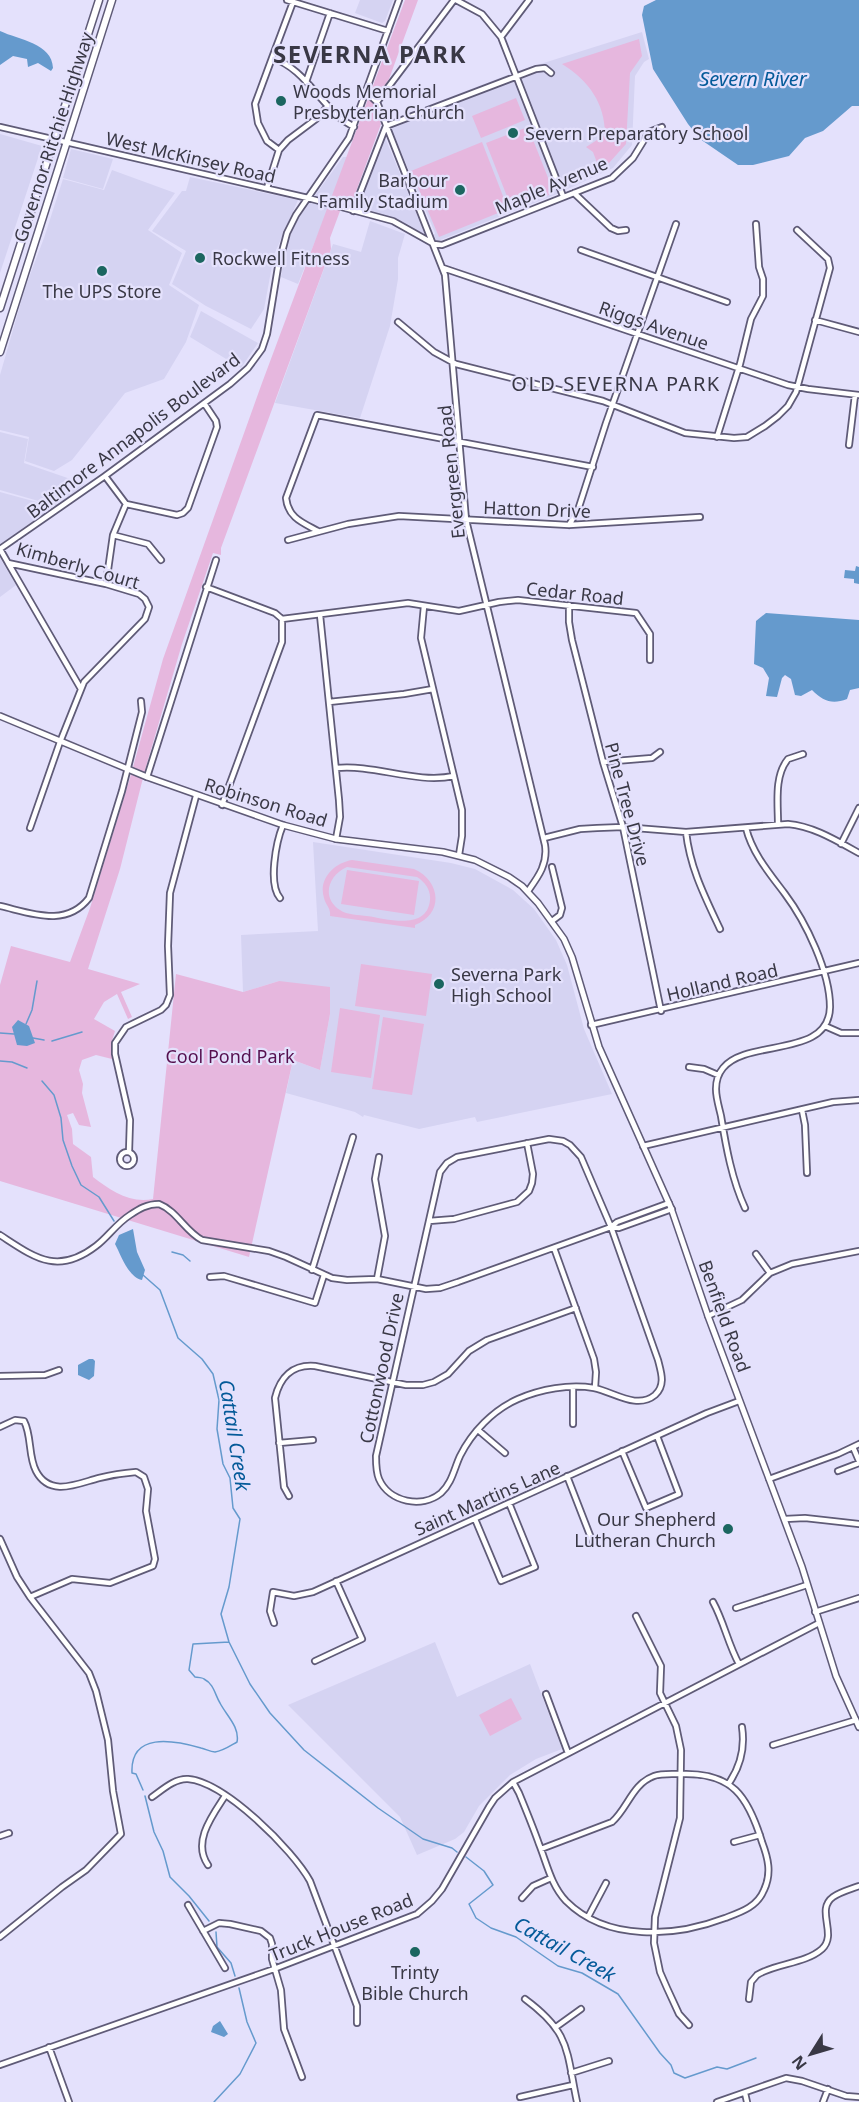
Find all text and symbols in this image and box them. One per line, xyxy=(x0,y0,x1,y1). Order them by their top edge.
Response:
street label: Governor Ritchie Highway xyxy=(8,28,99,245)
district label: SEVERNA PARK xyxy=(273,37,467,70)
water label: Severn River xyxy=(699,65,808,92)
place label: Woods Memorial Presbyterian Church xyxy=(293,79,465,124)
marker: Woods Memorial Presbyterian Church xyxy=(274,94,288,108)
place label: Severn Preparatory School xyxy=(525,121,748,145)
street label: West McKinsey Road xyxy=(104,126,278,188)
marker: Severn Preparatory School xyxy=(506,126,520,140)
street label: Maple Avenue xyxy=(491,150,611,220)
place label: Barbour Family Stadium xyxy=(318,168,449,213)
marker: Barbour Family Stadium xyxy=(453,183,467,197)
place label: Rockwell Fitness xyxy=(212,246,350,270)
marker: Rockwell Fitness xyxy=(193,251,207,265)
marker: The UPS Store xyxy=(95,264,109,278)
place label: The UPS Store xyxy=(42,279,162,303)
street label: Riggs Avenue xyxy=(596,295,712,355)
street label: Baltimore Annapolis Boulevard xyxy=(21,347,245,523)
district label: OLD SEVERNA PARK xyxy=(511,370,721,397)
street label: Evergreen Road xyxy=(432,404,470,540)
street label: Hatton Drive xyxy=(483,495,591,523)
street label: Kimberly Court xyxy=(14,536,143,594)
street label: Cedar Road xyxy=(525,576,625,610)
street label: Pine Tree Drive xyxy=(600,739,656,869)
street label: Robinson Road xyxy=(202,772,330,832)
street label: Holland Road xyxy=(664,958,780,1006)
place label: Severna Park High School xyxy=(451,962,562,1007)
marker: Severna Park High School xyxy=(432,977,446,991)
park label: Cool Pond Park xyxy=(165,1044,295,1068)
street label: Benfield Road xyxy=(694,1257,756,1375)
street label: Cottonwood Drive xyxy=(353,1290,409,1446)
water label: Cattail Creek xyxy=(213,1377,257,1494)
street label: Saint Martins Lane xyxy=(410,1455,564,1541)
place label: Our Shepherd Lutheran Church xyxy=(574,1507,716,1552)
marker: Our Shepherd Lutheran Church xyxy=(721,1522,735,1536)
street label: Truck House Road xyxy=(266,1887,416,1967)
water label: Cattail Creek xyxy=(509,1910,622,1989)
marker: Trinty Bible Church xyxy=(408,1945,422,1959)
place label: Trinty Bible Church xyxy=(361,1960,469,2005)
north arrow xyxy=(781,2024,841,2084)
text: N xyxy=(786,2051,812,2075)

